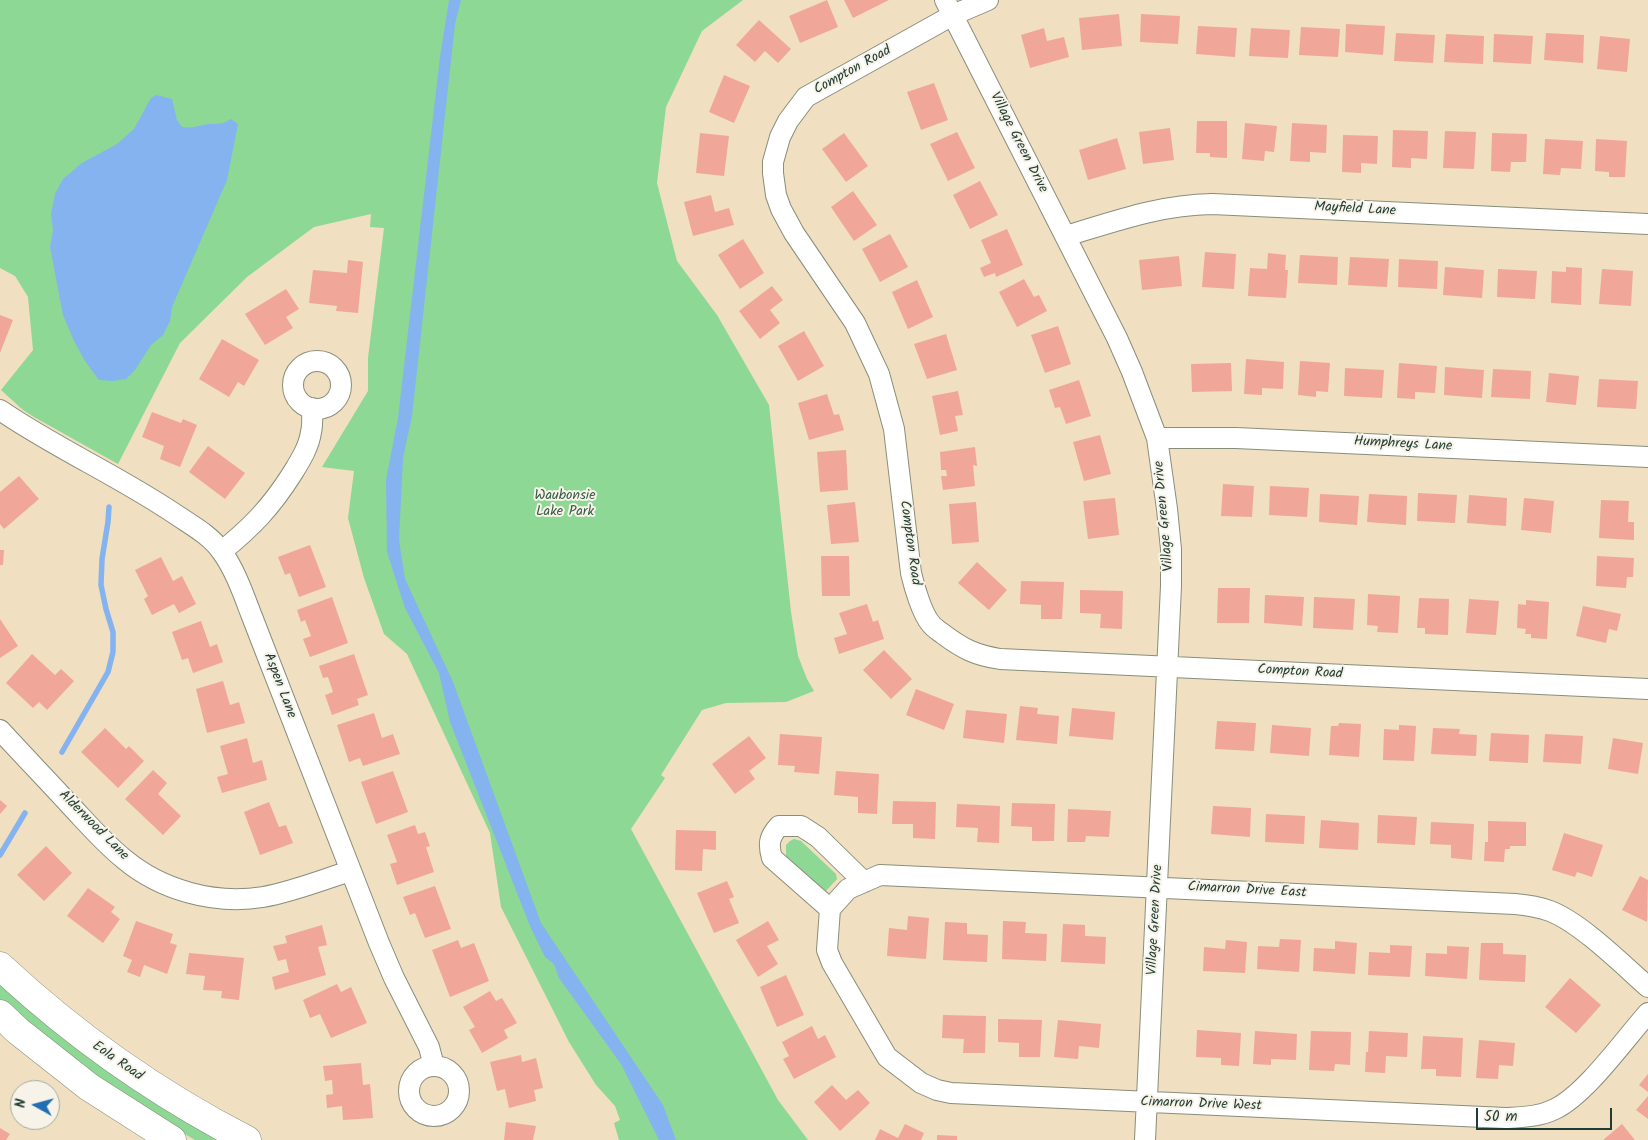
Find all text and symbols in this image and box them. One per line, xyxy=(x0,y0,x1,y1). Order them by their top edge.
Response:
street label: Compton Road xyxy=(812,43,894,99)
street label: Village Green Drive xyxy=(985,90,1051,196)
street label: Mayfield Lane xyxy=(1314,199,1396,221)
street label: Humphreys Lane xyxy=(1353,434,1453,456)
street label: Village Green Drive xyxy=(1152,460,1178,572)
park label: Waubonsie Lake Park xyxy=(535,489,595,522)
street label: Compton Road xyxy=(895,500,923,586)
street label: Aspen Lane xyxy=(259,651,299,721)
street label: Compton Road xyxy=(1257,662,1343,684)
street label: Alderwood Lane xyxy=(54,787,132,865)
street label: Village Green Drive xyxy=(1145,864,1167,976)
street label: Cimarron Drive East xyxy=(1187,879,1307,903)
street label: Eola Road xyxy=(88,1038,146,1086)
north arrow xyxy=(10,1080,60,1130)
street label: Cimarron Drive West xyxy=(1140,1094,1262,1116)
text: N xyxy=(10,1098,33,1109)
scale bar xyxy=(1478,1098,1614,1130)
text: 50 m xyxy=(1484,1105,1518,1129)

